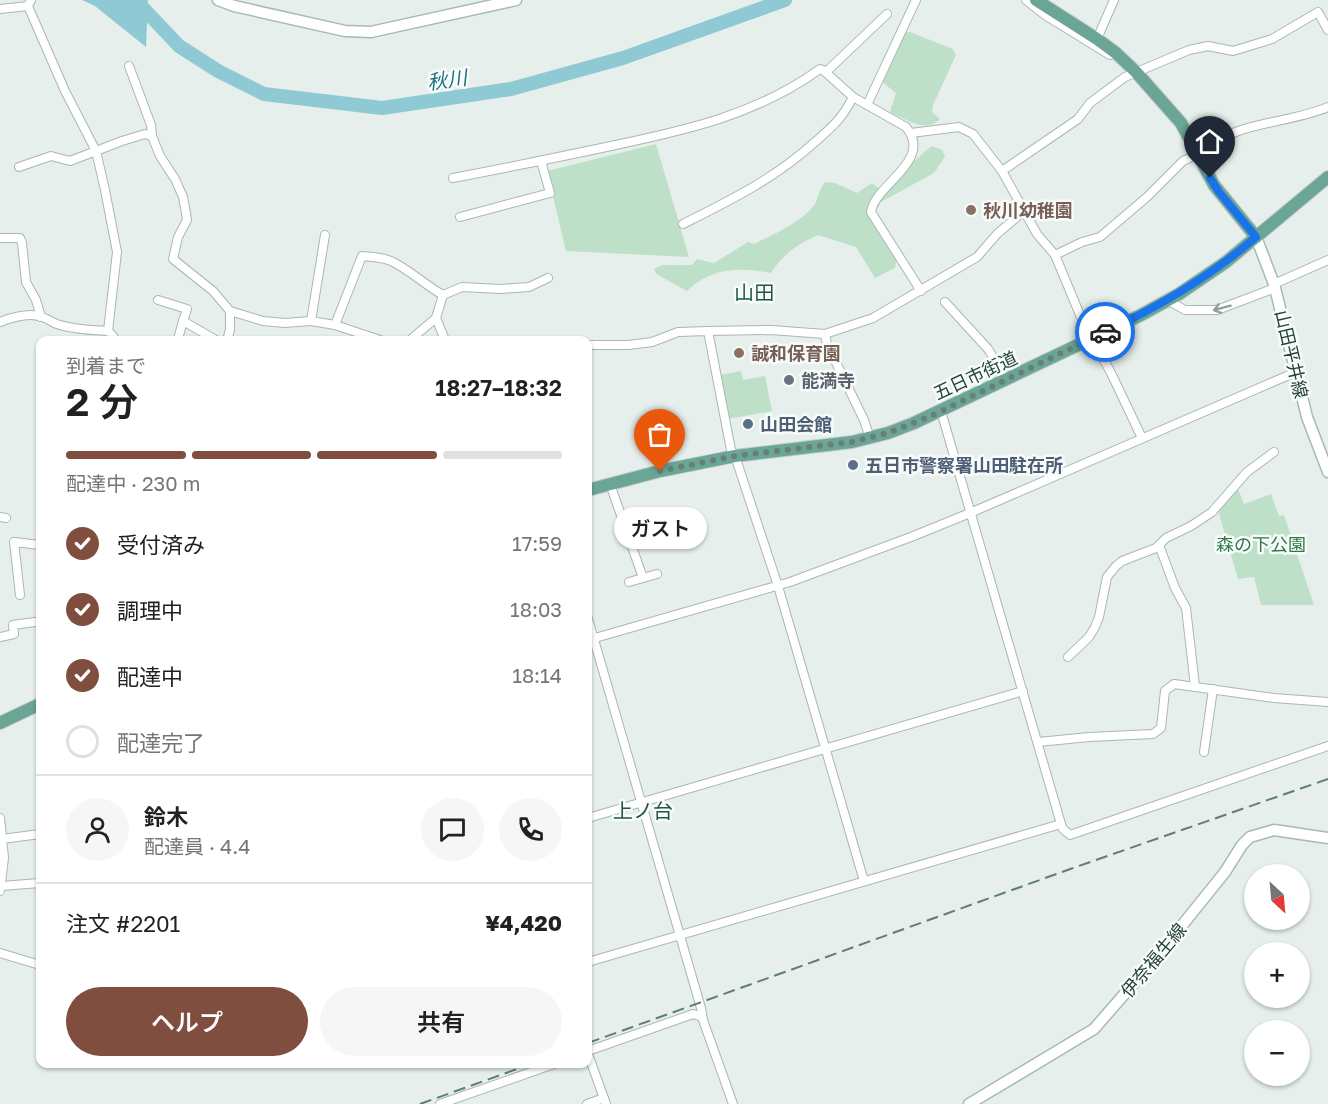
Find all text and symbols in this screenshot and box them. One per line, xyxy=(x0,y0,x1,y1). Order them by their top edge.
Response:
water label: 秋川 xyxy=(426,64,470,94)
pin xyxy=(1184,116,1235,178)
icon: home xyxy=(1193,125,1226,158)
place label: 秋川幼稚園 xyxy=(983,199,1073,221)
marker: 秋川幼稚園 xyxy=(964,203,978,217)
district label: 山田 xyxy=(734,280,774,304)
courier xyxy=(1075,302,1135,362)
one-way arrow xyxy=(1212,303,1231,314)
street label: 山田平井線 xyxy=(1271,308,1313,400)
icon: car xyxy=(1089,316,1122,349)
place label: 誠和保育園 xyxy=(751,342,841,364)
marker: 誠和保育園 xyxy=(732,346,746,360)
street label: 五日市街道 xyxy=(930,346,1020,404)
text: 到着まで xyxy=(66,353,146,377)
place label: 能満寺 xyxy=(801,369,855,391)
marker: 能満寺 xyxy=(782,373,796,387)
text: 18:27–18:32 xyxy=(435,374,562,401)
text: 2 分 xyxy=(66,378,138,425)
pin xyxy=(634,409,685,471)
place label: 山田会館 xyxy=(760,413,832,435)
marker: 山田会館 xyxy=(741,417,755,431)
icon: bag xyxy=(643,418,676,451)
place label: 五日市警察署山田駐在所 xyxy=(865,454,1063,476)
marker: 五日市警察署山田駐在所 xyxy=(846,458,860,472)
text: 配達中 · 230 m xyxy=(66,471,200,495)
callout: ガスト xyxy=(614,507,706,549)
text: ガスト xyxy=(631,516,691,540)
icon: check xyxy=(66,527,99,560)
text: 受付済み xyxy=(117,531,205,558)
text: 17:59 xyxy=(512,531,562,555)
park label: 森の下公園 xyxy=(1216,533,1306,555)
icon: check xyxy=(66,593,99,626)
text: 調理中 xyxy=(117,597,183,624)
text: 18:03 xyxy=(510,597,562,621)
icon: check xyxy=(66,659,99,692)
text: 配達中 xyxy=(117,663,183,690)
text: 18:14 xyxy=(512,663,562,687)
text: 配達完了 xyxy=(117,729,205,756)
button: person xyxy=(66,798,129,861)
button: chat xyxy=(421,798,484,861)
button: phone xyxy=(499,798,562,861)
district label: 上ノ台 xyxy=(613,798,673,822)
text: 鈴木 xyxy=(144,803,188,830)
text: 配達員 · 4.4 xyxy=(144,834,250,858)
north arrow xyxy=(1244,864,1310,930)
map controls xyxy=(1244,864,1310,1086)
text: ¥4,420 xyxy=(485,909,562,936)
text: 注文 #2201 xyxy=(66,910,180,937)
street label: 伊奈福生線 xyxy=(1116,918,1190,1002)
button: + xyxy=(1244,942,1310,1008)
button: ヘルプ xyxy=(66,987,308,1056)
button: 共有 xyxy=(320,987,562,1056)
button: − xyxy=(1244,1020,1310,1086)

